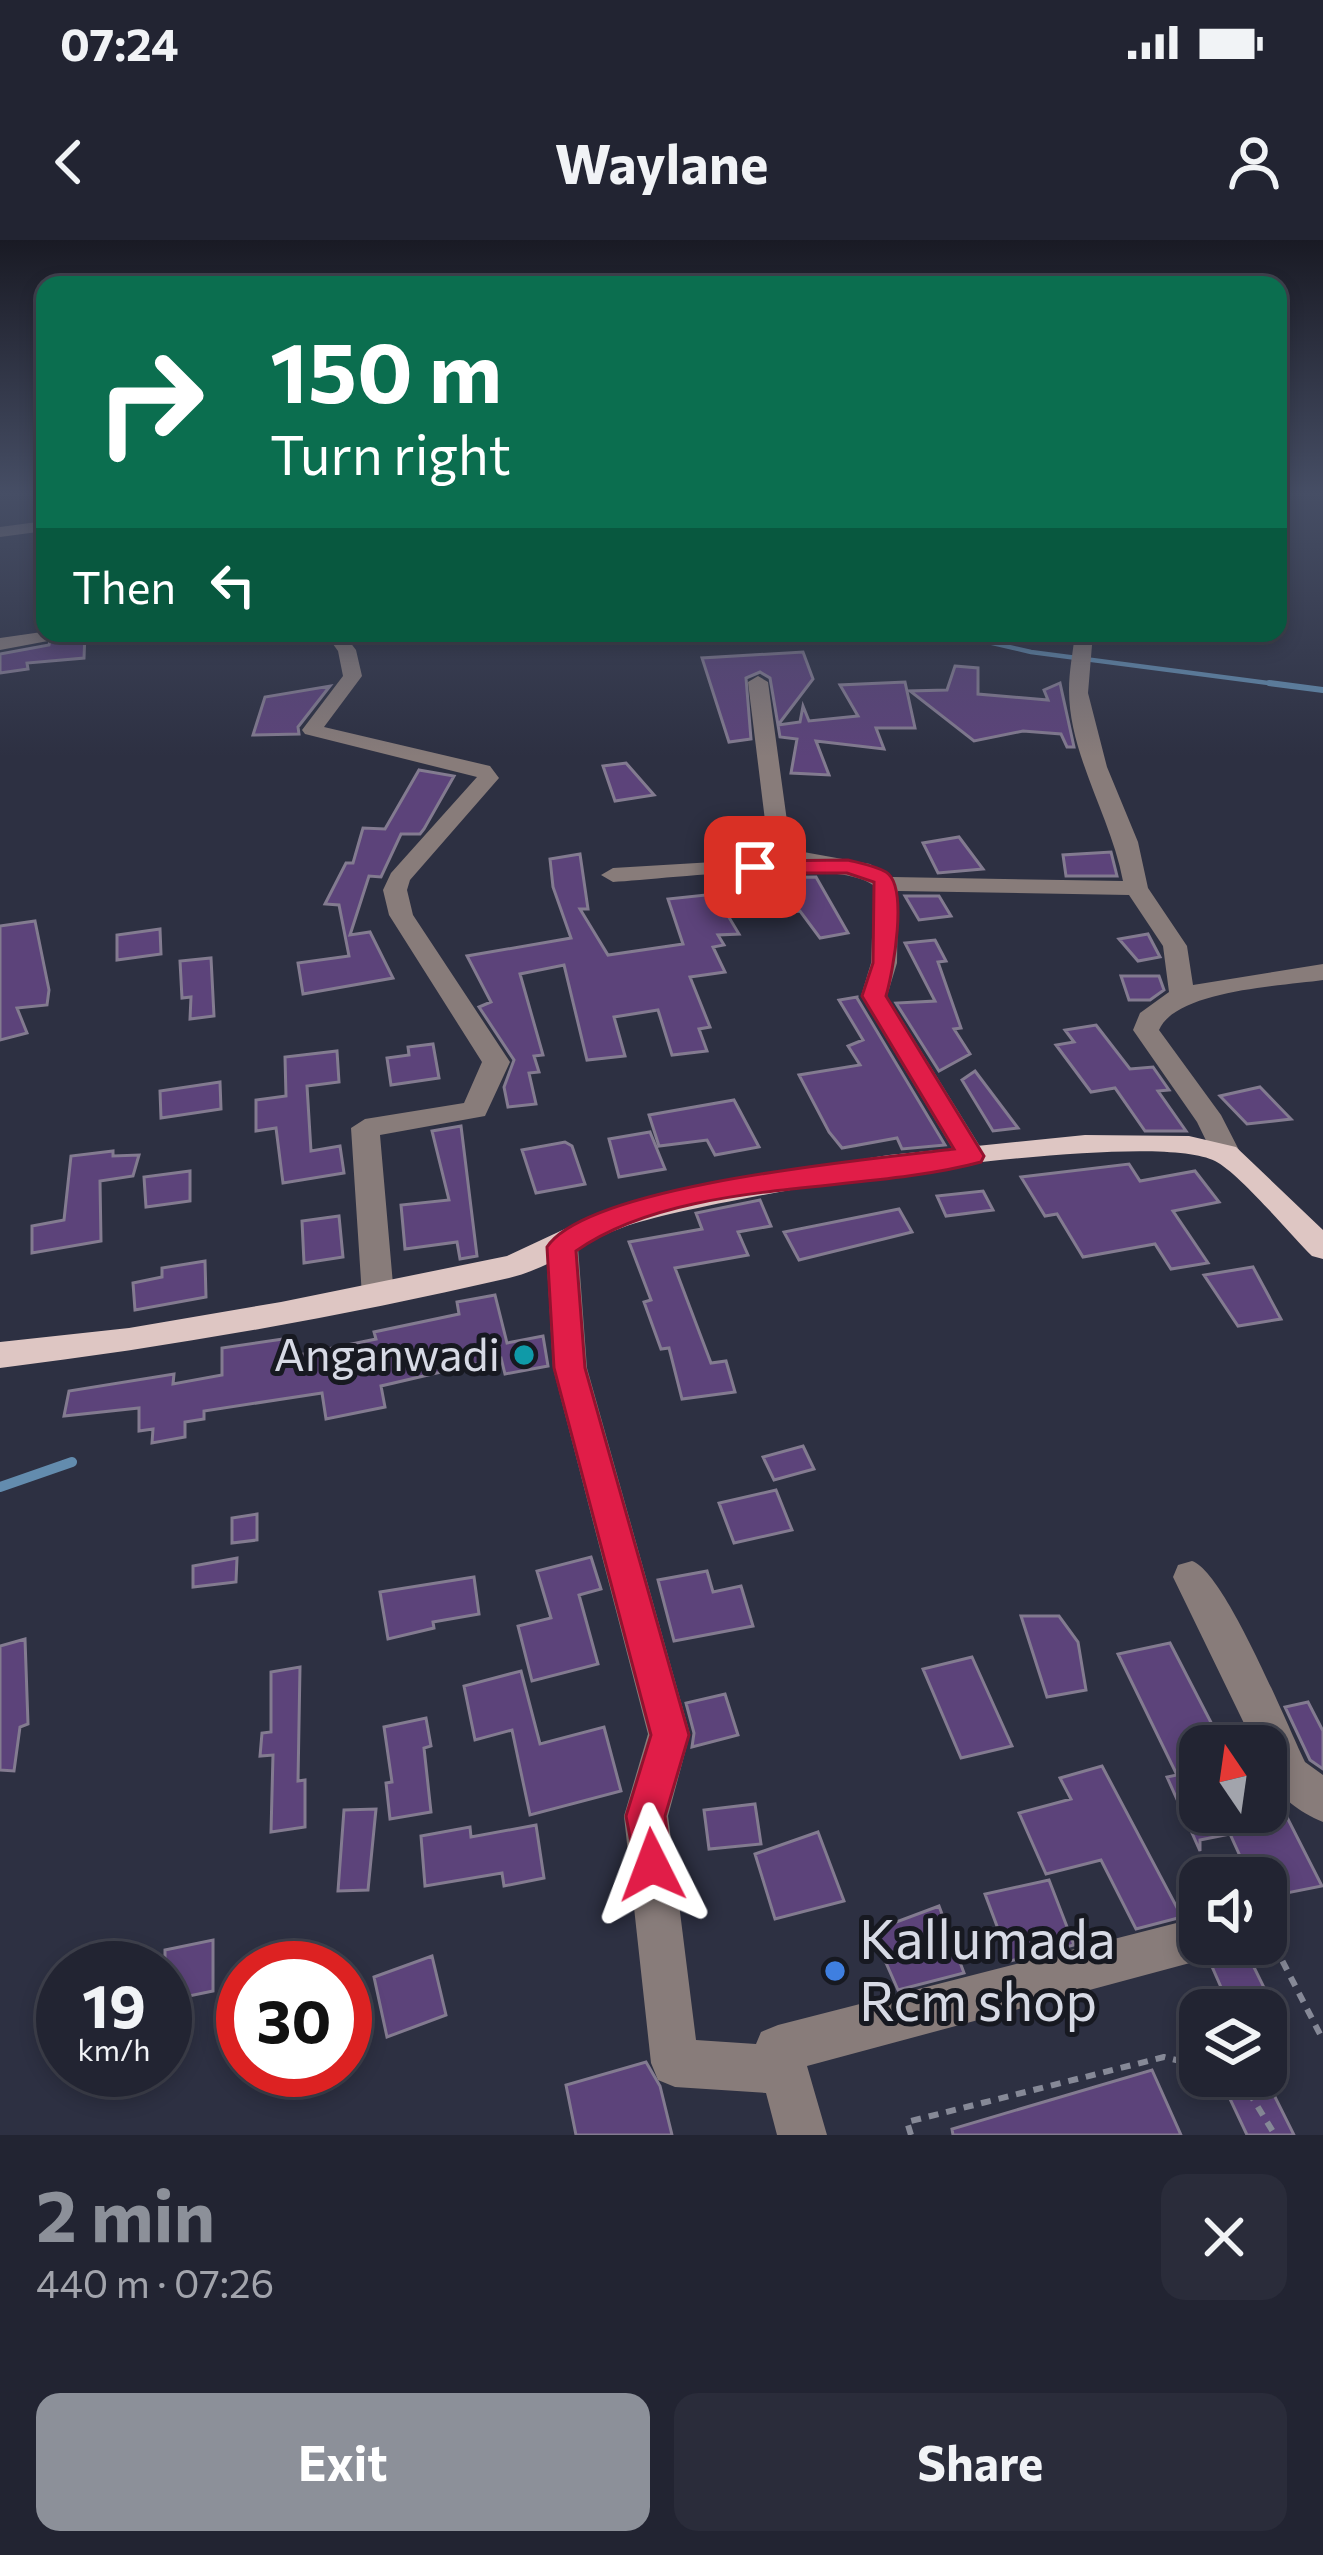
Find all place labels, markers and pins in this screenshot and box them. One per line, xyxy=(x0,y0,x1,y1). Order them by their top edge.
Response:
pin xyxy=(704,816,806,918)
place label: Anganwadi xyxy=(274,1325,500,1380)
marker: Anganwadi xyxy=(511,1342,537,1368)
place label: Kallumada Rcm shop xyxy=(859,1904,1116,2032)
marker: Kallumada Rcm shop xyxy=(822,1958,848,1984)

